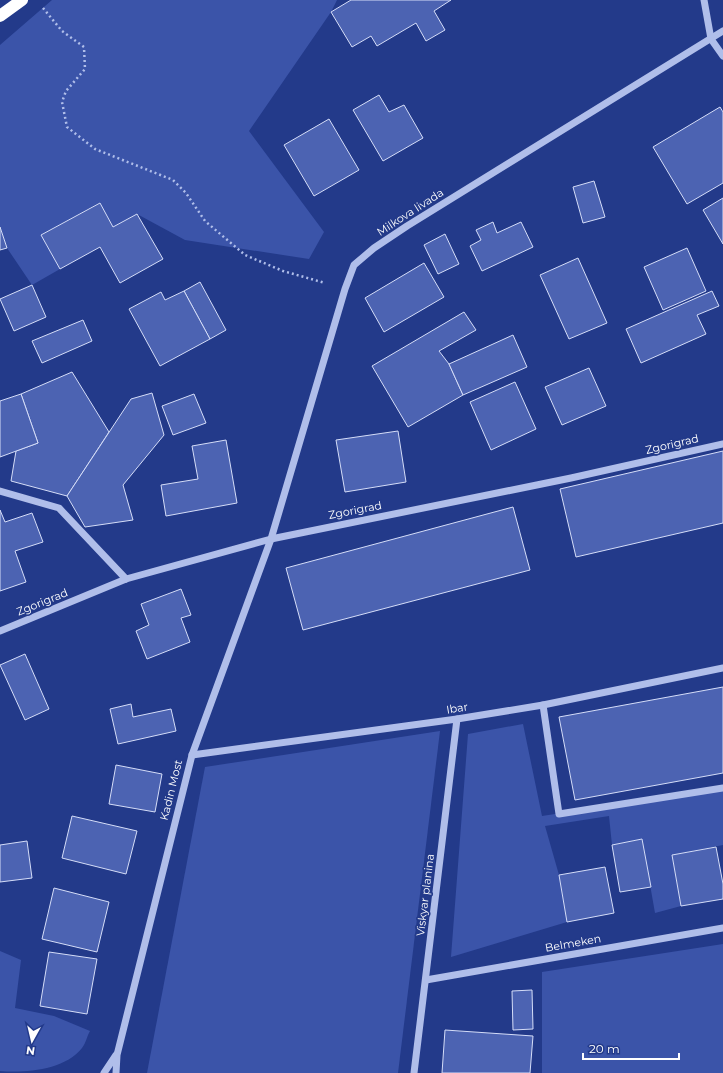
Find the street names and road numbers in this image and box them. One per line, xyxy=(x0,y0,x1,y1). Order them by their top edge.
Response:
street label: Milkova livada xyxy=(374,185,446,239)
street label: Zgorigrad xyxy=(644,431,700,457)
street label: Zgorigrad xyxy=(327,498,383,522)
street label: Zgorigrad xyxy=(14,585,70,619)
street label: Ibar xyxy=(445,699,469,717)
street label: Kadin Most xyxy=(157,758,185,822)
street label: Viskyar planina xyxy=(413,853,437,937)
street label: Belmeken xyxy=(544,931,602,955)

